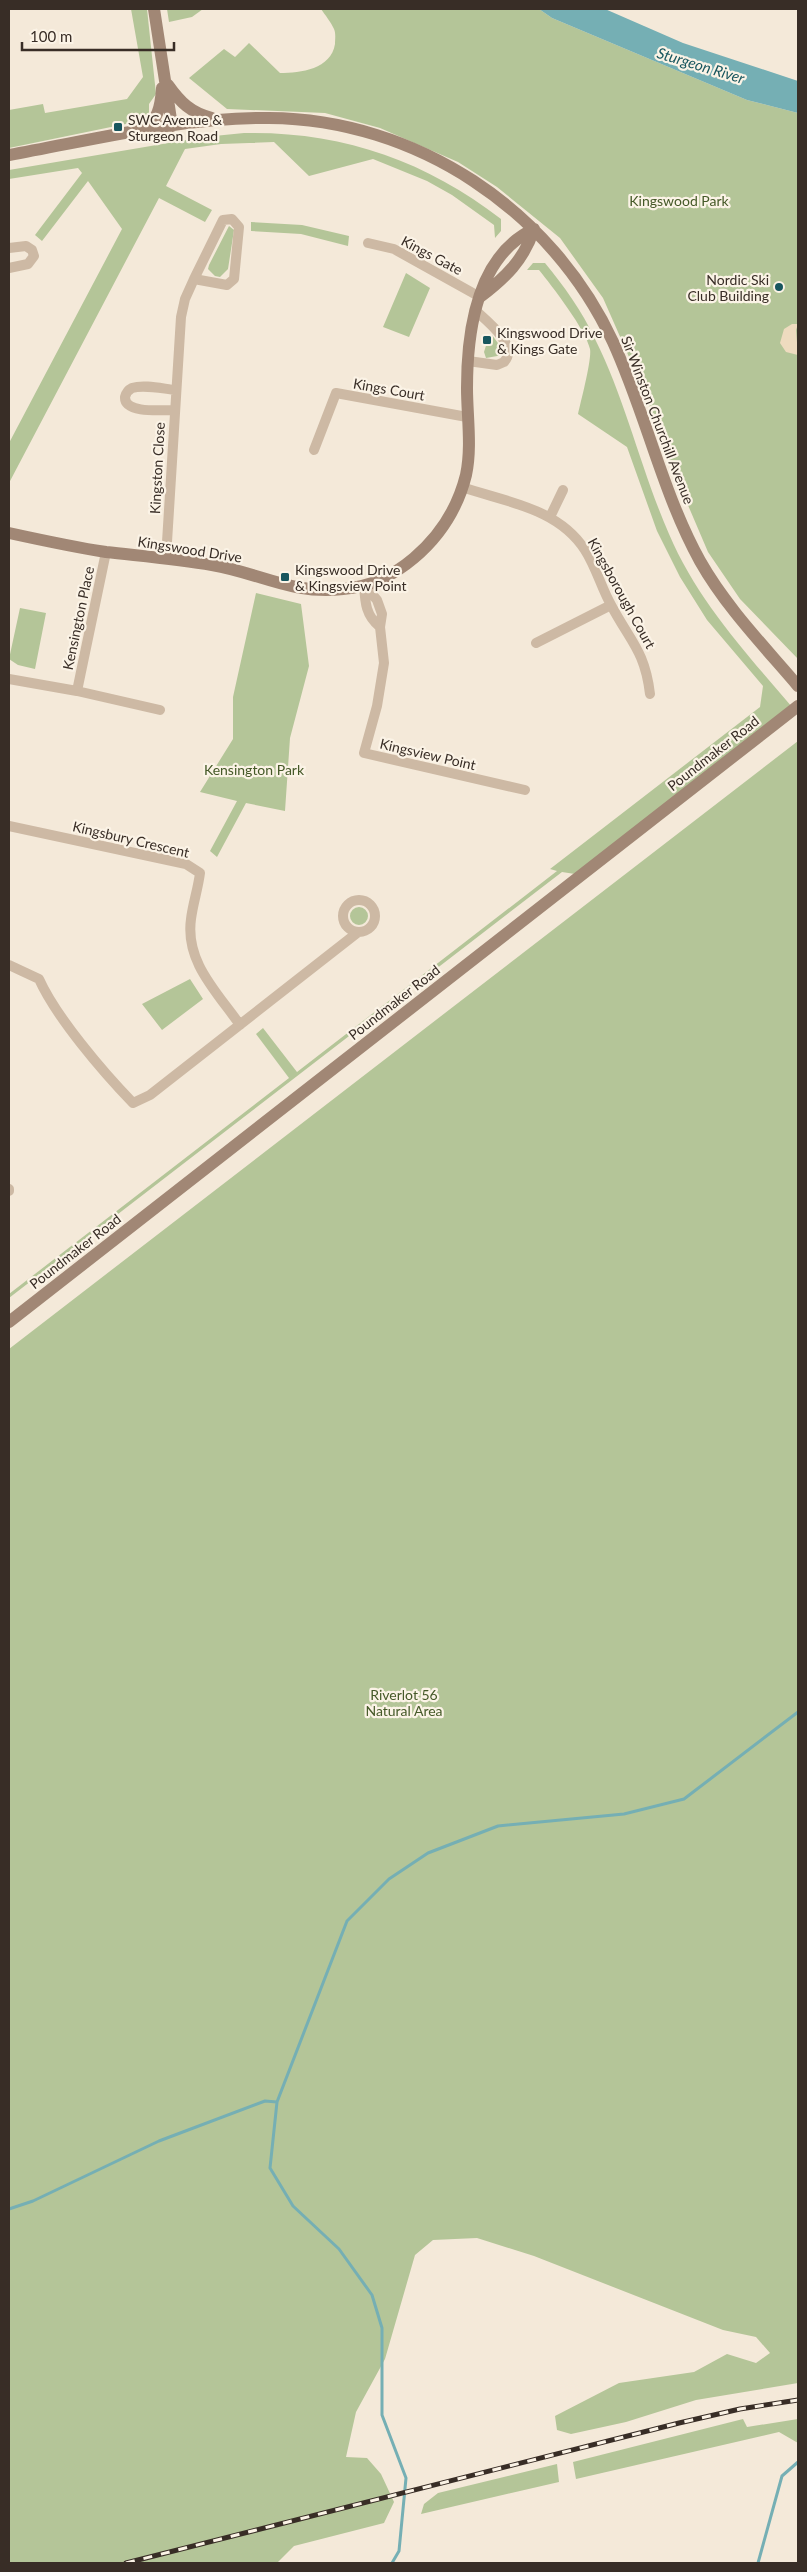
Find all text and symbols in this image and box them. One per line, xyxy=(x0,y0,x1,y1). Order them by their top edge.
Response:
scale bar xyxy=(22,20,175,52)
text: 100 m xyxy=(30,27,72,45)
water label: Sturgeon River xyxy=(655,43,748,87)
place label: SWC Avenue & Sturgeon Road xyxy=(128,111,222,144)
marker: SWC Avenue & Sturgeon Road xyxy=(112,121,124,133)
park label: Kingswood Park xyxy=(629,192,730,209)
street label: Kings Gate xyxy=(399,232,465,278)
place label: Nordic Ski Club Building xyxy=(687,271,769,304)
marker: Nordic Ski Club Building xyxy=(773,281,785,293)
place label: Kingswood Drive & Kings Gate xyxy=(497,324,602,357)
street label: Sir Winston Churchill Avenue xyxy=(618,333,698,507)
marker: Kingswood Drive & Kings Gate xyxy=(481,334,493,346)
street label: Kings Court xyxy=(352,374,426,404)
street label: Kingston Close xyxy=(146,422,168,514)
street label: Kingswood Drive xyxy=(137,532,243,566)
street label: Kingsborough Court xyxy=(585,535,659,651)
place label: Kingswood Drive & Kingsview Point xyxy=(295,561,407,594)
street label: Kensington Place xyxy=(59,565,97,671)
marker: Kingswood Drive & Kingsview Point xyxy=(279,571,291,583)
street label: Poundmaker Road xyxy=(664,712,762,794)
street label: Kingsview Point xyxy=(378,735,478,773)
park label: Kensington Park xyxy=(204,761,305,778)
street label: Kingsbury Crescent xyxy=(71,817,191,861)
street label: Poundmaker Road xyxy=(345,961,443,1043)
street label: Poundmaker Road xyxy=(26,1210,124,1292)
park label: Riverlot 56 Natural Area xyxy=(365,1686,443,1719)

